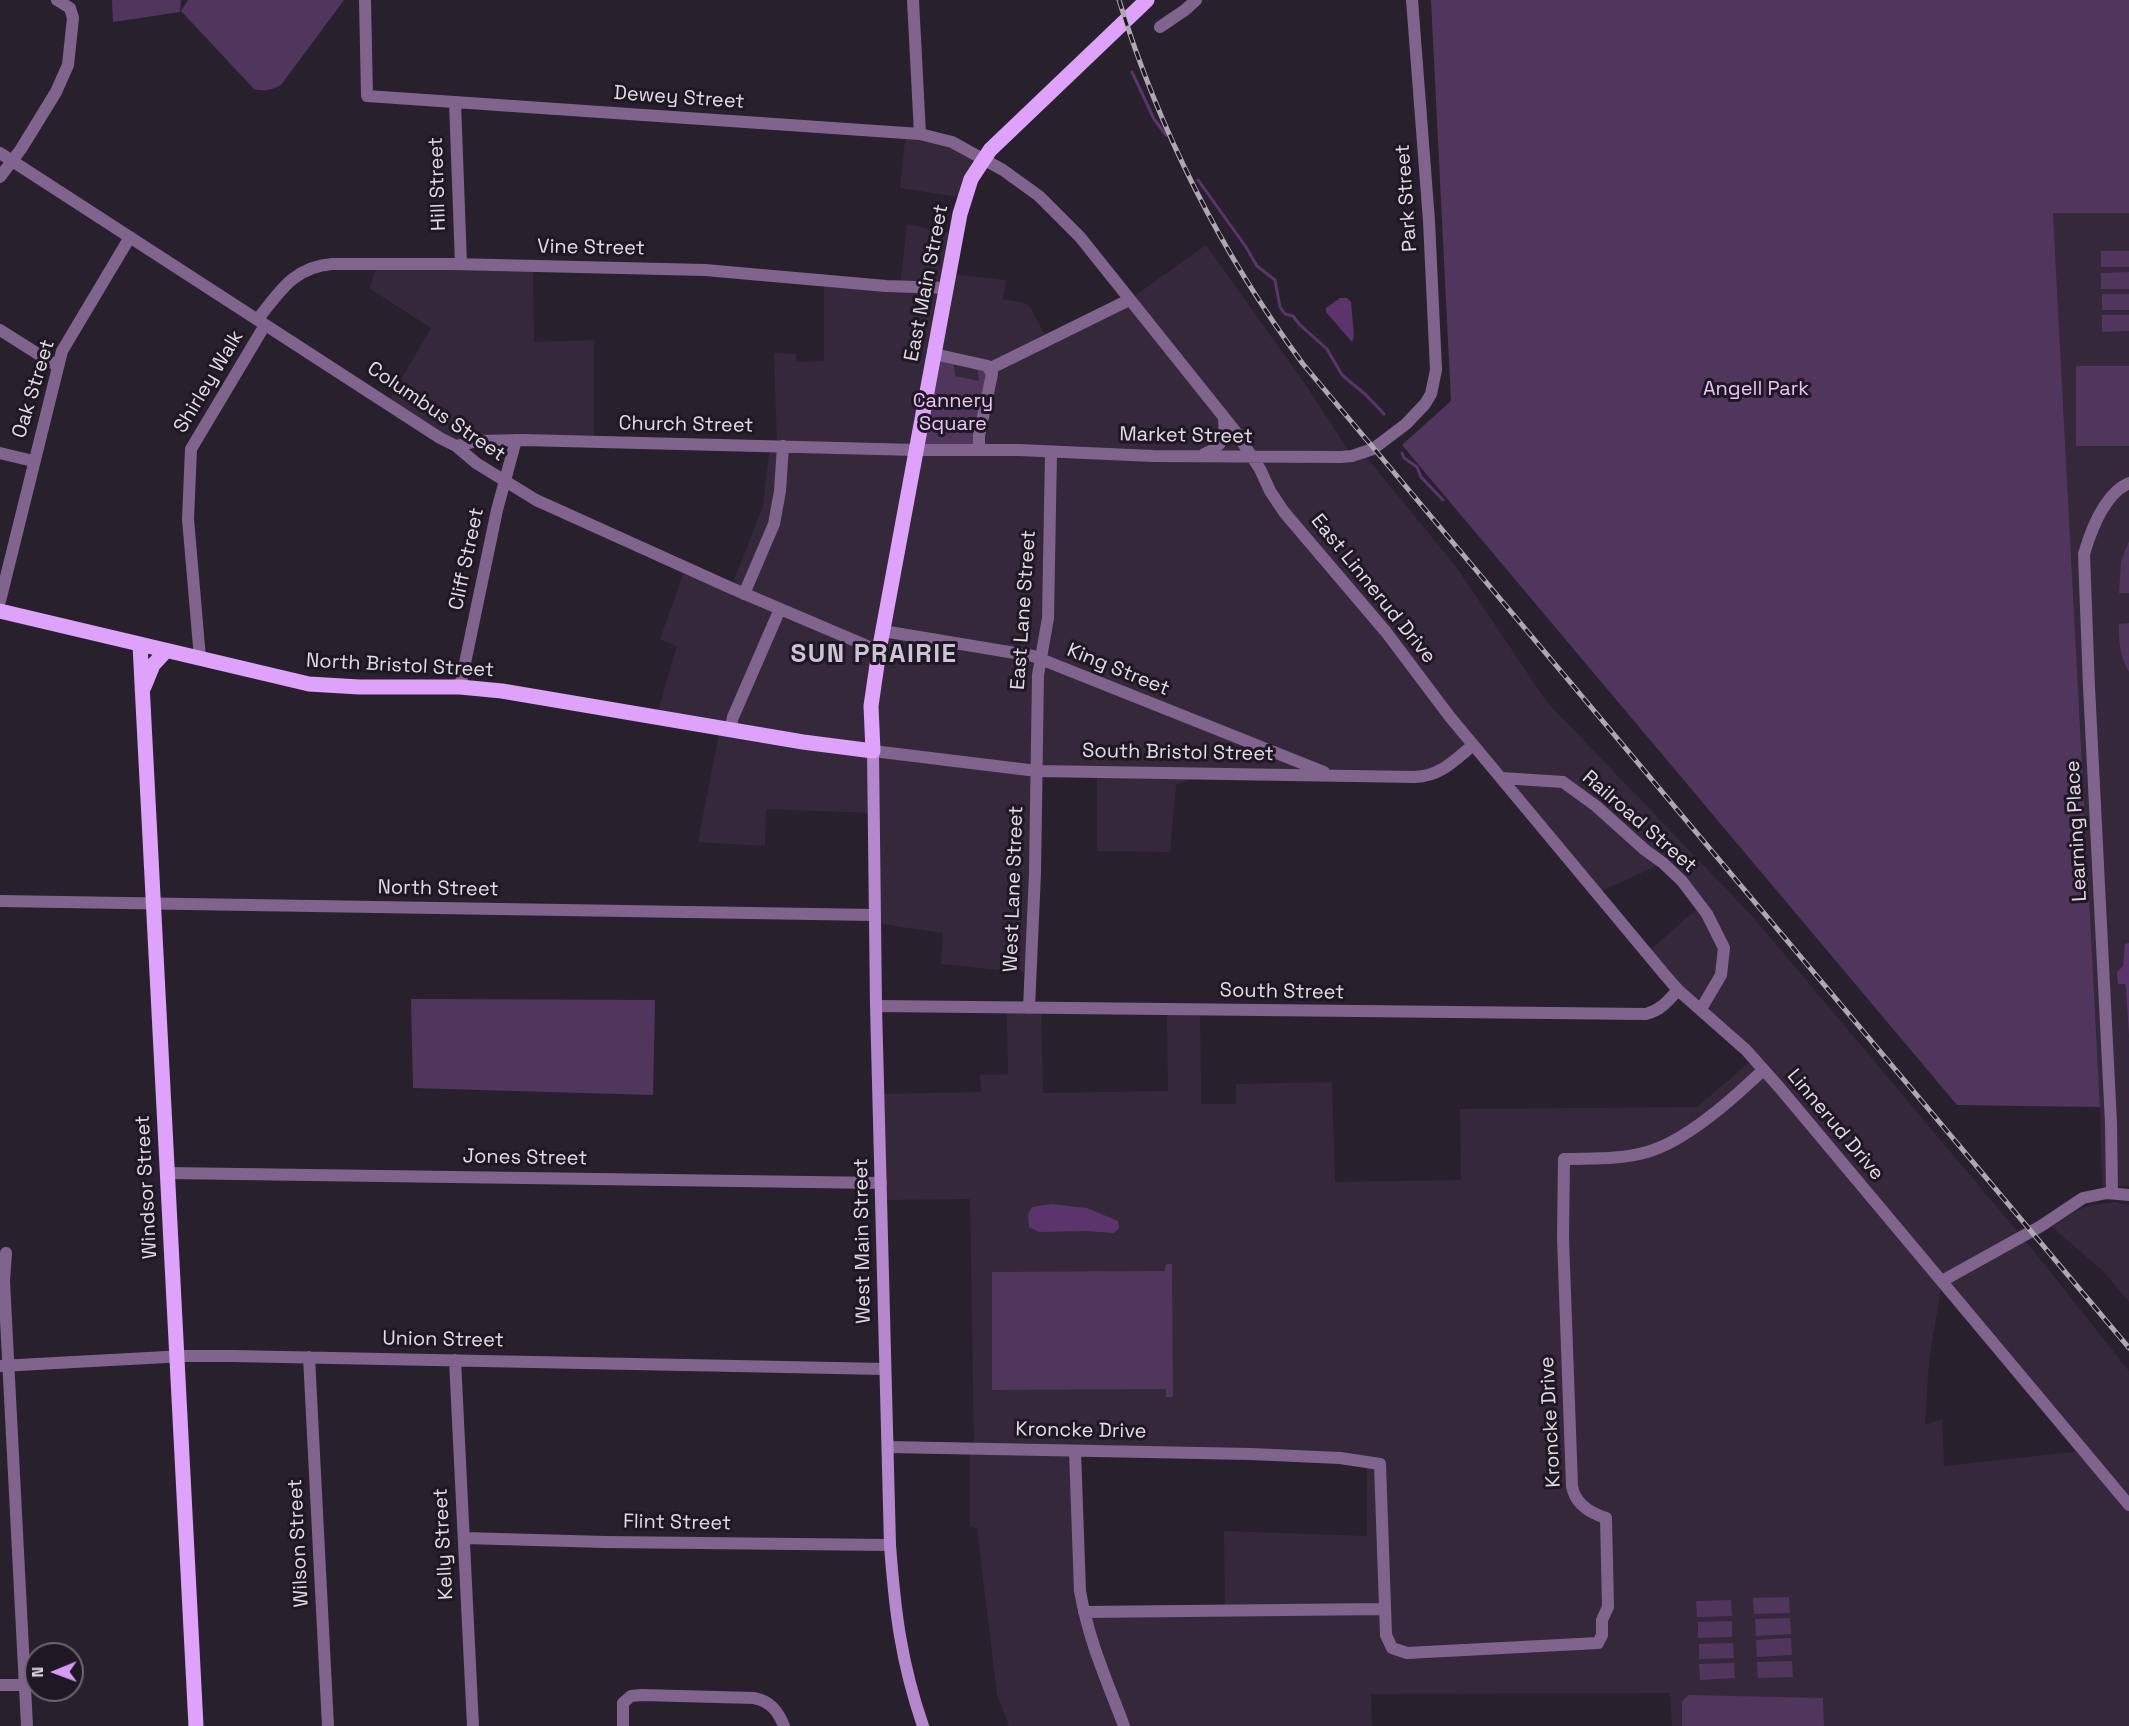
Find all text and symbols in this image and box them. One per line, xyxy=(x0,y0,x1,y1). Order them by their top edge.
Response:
street label: Dewey Street xyxy=(613,81,745,115)
street label: Hill Street xyxy=(424,137,452,231)
street label: Park Street xyxy=(1391,143,1423,253)
street label: East Main Street xyxy=(900,202,954,364)
street label: Vine Street xyxy=(537,235,645,261)
street label: Shirley Walk xyxy=(169,326,249,438)
street label: Oak Street xyxy=(8,337,60,441)
street label: Columbus Street xyxy=(362,357,510,467)
park label: Angell Park xyxy=(1703,378,1809,402)
park label: Cannery Square xyxy=(913,390,993,437)
street label: Church Street xyxy=(618,412,754,438)
street label: Market Street xyxy=(1119,423,1253,449)
street label: Cliff Street xyxy=(444,506,490,612)
street label: East Linnerud Drive xyxy=(1305,509,1441,669)
street label: East Lane Street xyxy=(1006,529,1042,691)
district label: SUN PRAIRIE xyxy=(791,639,957,671)
street label: King Street xyxy=(1063,639,1173,701)
street label: North Bristol Street xyxy=(305,649,495,683)
street label: South Bristol Street xyxy=(1082,739,1274,767)
street label: Learning Place xyxy=(2061,760,2093,902)
street label: Railroad Street xyxy=(1577,766,1701,878)
street label: West Lane Street xyxy=(999,805,1029,973)
street label: North Street xyxy=(377,876,499,902)
street label: South Street xyxy=(1220,979,1344,1005)
street label: Linnerud Drive xyxy=(1781,1064,1889,1186)
street label: Windsor Street xyxy=(131,1114,163,1260)
street label: Jones Street xyxy=(462,1145,588,1171)
street label: West Main Street xyxy=(850,1158,876,1324)
street label: Union Street xyxy=(382,1327,504,1353)
street label: Kroncke Drive xyxy=(1536,1356,1566,1488)
street label: Kroncke Drive xyxy=(1015,1418,1147,1444)
street label: Wilson Street xyxy=(284,1478,314,1608)
street label: Kelly Street xyxy=(429,1487,459,1601)
street label: Flint Street xyxy=(623,1510,731,1536)
north arrow xyxy=(24,1642,84,1702)
text: N xyxy=(27,1667,48,1678)

